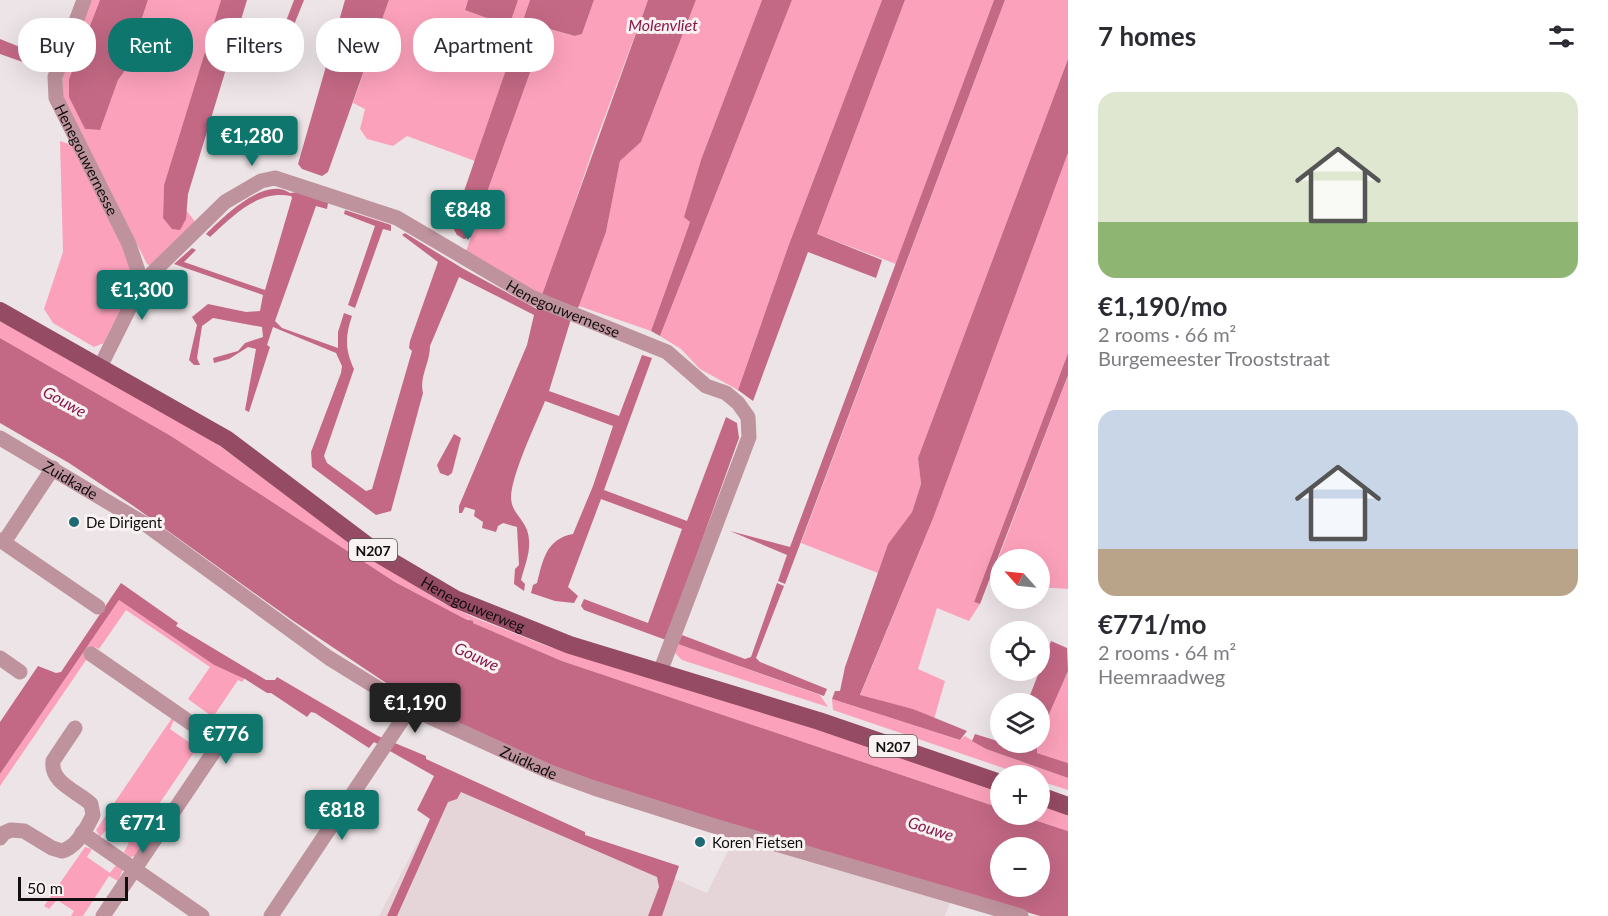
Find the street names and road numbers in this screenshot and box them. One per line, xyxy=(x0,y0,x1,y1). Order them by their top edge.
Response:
street label: Henegouwernesse xyxy=(51,101,122,218)
street label: Henegouwernesse xyxy=(503,276,623,341)
street label: Zuidkade xyxy=(40,457,101,503)
road number: N207 xyxy=(349,539,397,561)
street label: Henegouwerweg xyxy=(418,572,528,635)
road number: N207 xyxy=(869,735,917,757)
street label: Zuidkade xyxy=(498,742,560,783)

